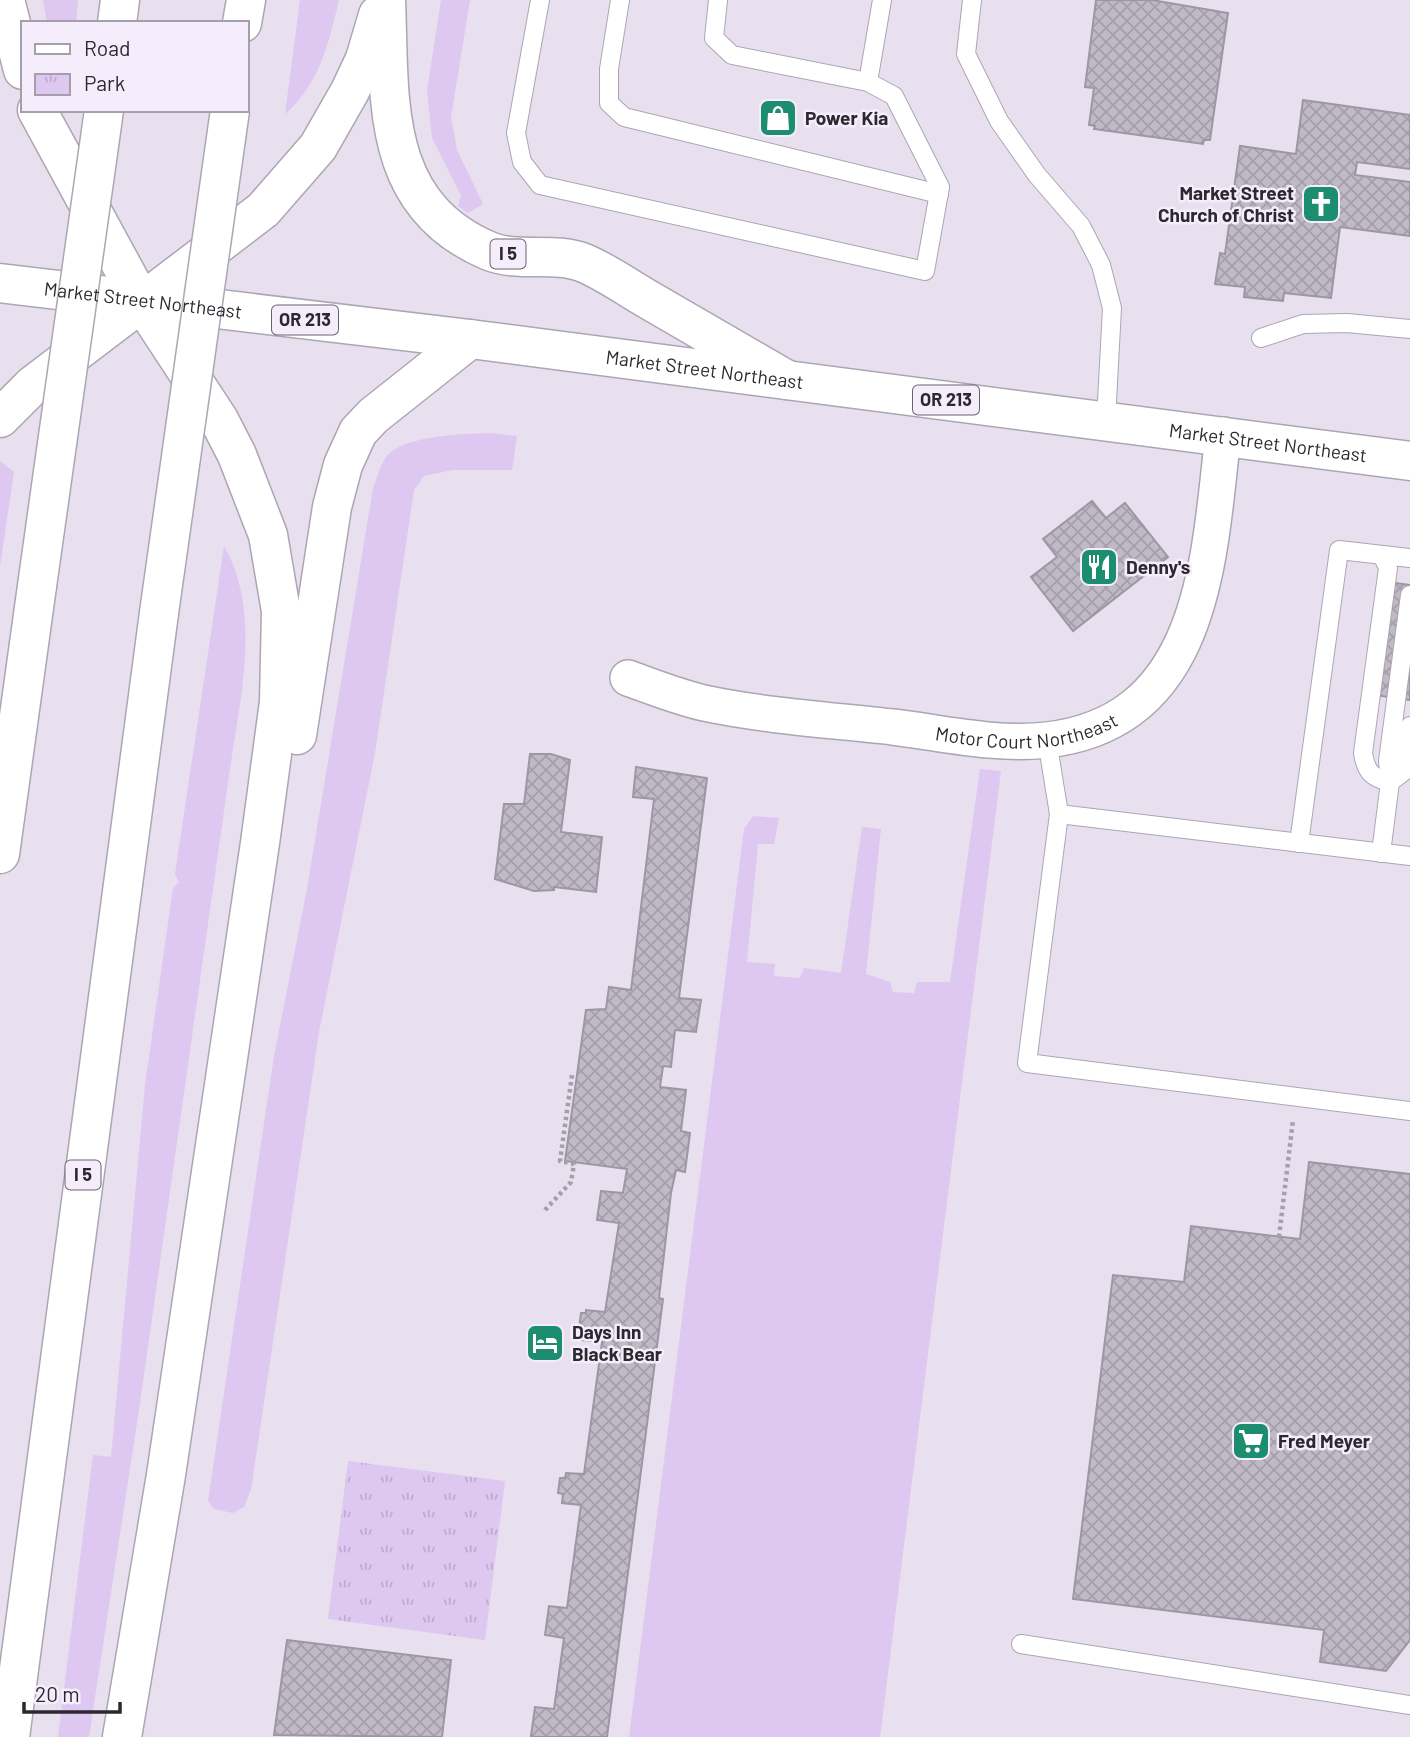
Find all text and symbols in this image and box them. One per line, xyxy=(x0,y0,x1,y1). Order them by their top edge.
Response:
legend xyxy=(21,21,248,112)
text: Road xyxy=(84,35,130,60)
text: Park xyxy=(84,70,125,95)
shop icon: Power Kia xyxy=(757,97,799,139)
place label: Power Kia xyxy=(805,106,888,129)
place label: Market Street Church of Christ xyxy=(1158,181,1294,226)
church icon: Market Street Church of Christ xyxy=(1300,183,1342,225)
road number: I 5 xyxy=(490,240,526,268)
street label: Market Street Northeast xyxy=(43,276,243,323)
road number: OR 213 xyxy=(272,306,338,334)
street label: Market Street Northeast xyxy=(605,345,805,393)
road number: OR 213 xyxy=(913,386,979,414)
street label: Market Street Northeast xyxy=(1168,418,1368,466)
restaurant icon: Denny's xyxy=(1078,546,1120,588)
place label: Denny's xyxy=(1126,555,1190,578)
street label: Motor Court Northeast xyxy=(934,708,1121,753)
road number: I 5 xyxy=(66,1160,100,1190)
place label: Days Inn Black Bear xyxy=(572,1320,663,1365)
hotel icon: Days Inn Black Bear xyxy=(524,1322,566,1364)
supermarket icon: Fred Meyer xyxy=(1230,1420,1272,1462)
place label: Fred Meyer xyxy=(1278,1429,1371,1452)
scale bar xyxy=(24,1670,121,1714)
text: 20 m xyxy=(35,1681,80,1706)

